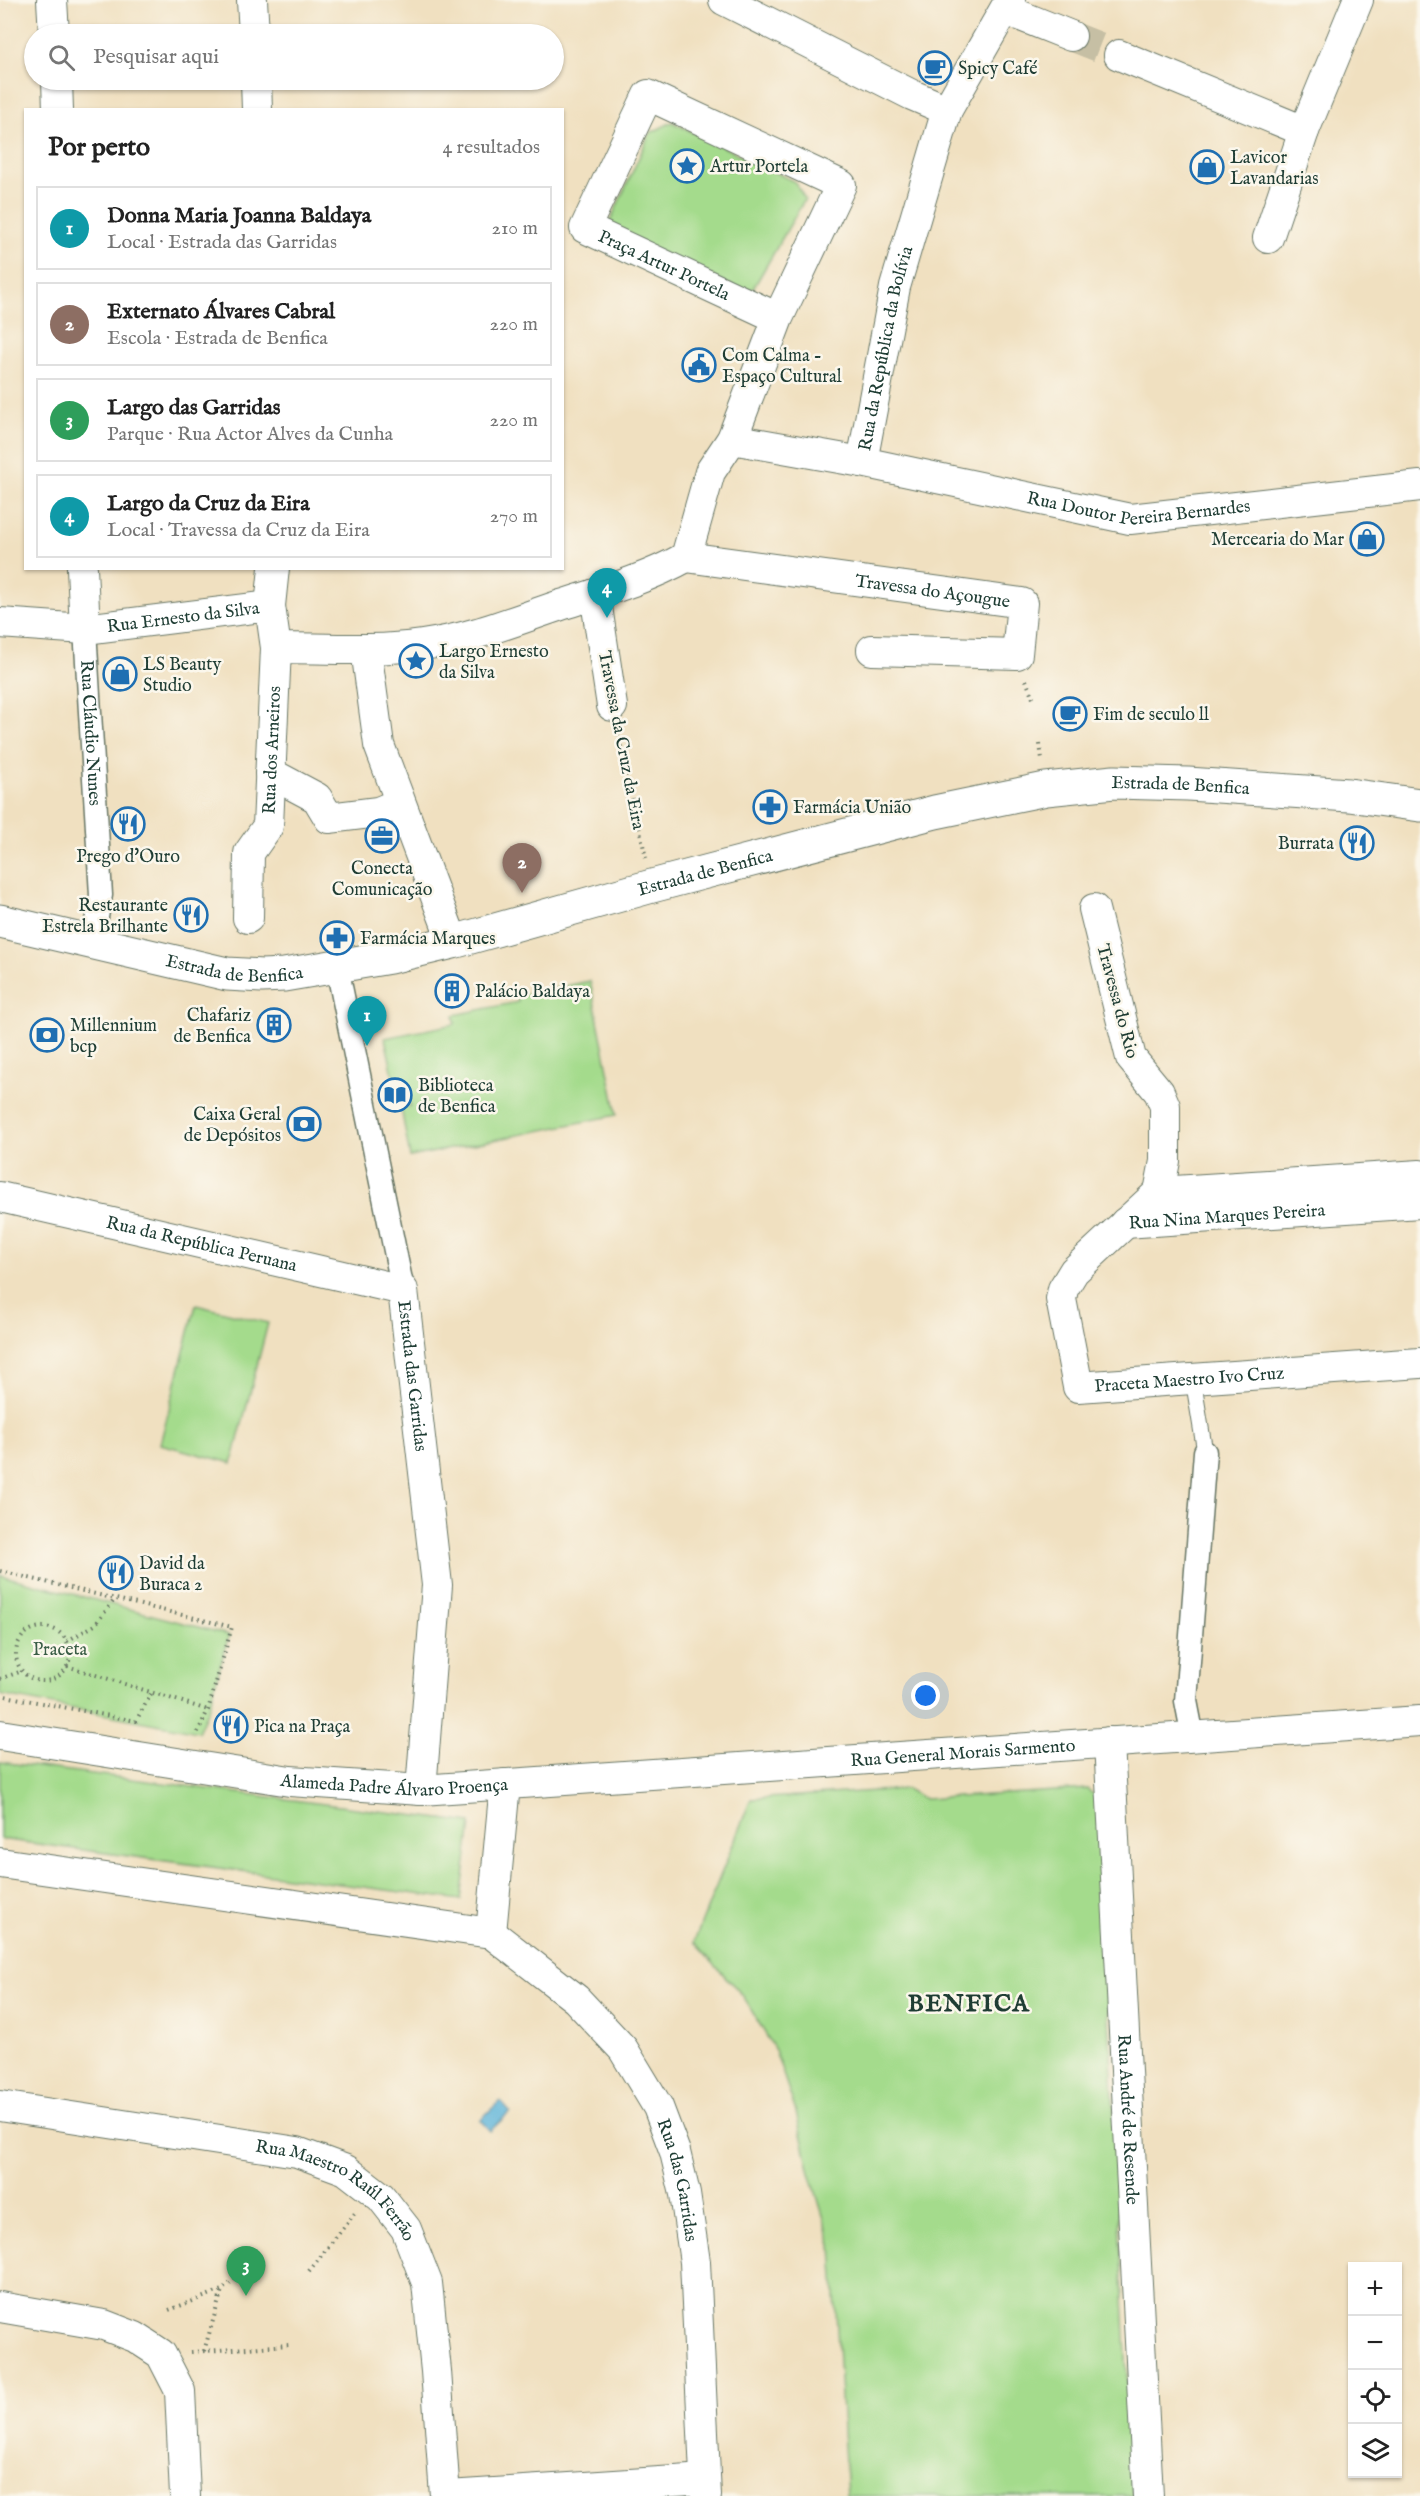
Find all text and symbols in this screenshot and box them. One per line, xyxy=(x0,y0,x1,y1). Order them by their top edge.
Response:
search box xyxy=(24,24,564,90)
icon: search xyxy=(45,41,78,74)
text: Pesquisar aqui xyxy=(93,43,219,71)
cafe icon: Spicy Café xyxy=(917,50,953,86)
place label: Spicy Café xyxy=(958,58,1038,81)
text: Por perto xyxy=(48,131,150,164)
text: 4 resultados xyxy=(442,135,540,160)
place label: Lavicor Lavandarias xyxy=(1230,147,1319,191)
place icon: Artur Portela xyxy=(669,148,705,184)
shop icon: Lavicor Lavandarias xyxy=(1189,149,1225,185)
place label: Artur Portela xyxy=(709,156,809,179)
text: Donna Maria Joanna Baldaya xyxy=(107,202,371,230)
text: 1 xyxy=(66,216,73,241)
text: 210 m xyxy=(492,216,538,241)
street label: Praça Artur Portela xyxy=(594,226,733,307)
text: Local · Estrada das Garridas xyxy=(107,230,337,255)
street label: Rua da República da Bolívia xyxy=(854,243,919,453)
text: Externato Álvares Cabral xyxy=(107,298,335,326)
text: 2 xyxy=(65,312,74,337)
text: 220 m xyxy=(490,312,538,337)
text: Escola · Estrada de Benfica xyxy=(107,326,328,351)
place label: Com Calma - Espaço Cultural xyxy=(722,345,842,389)
public building icon: Com Calma - Espaço Cultural xyxy=(681,347,717,383)
text: Largo das Garridas xyxy=(107,394,280,422)
text: 3 xyxy=(66,408,73,433)
text: 220 m xyxy=(490,408,538,433)
text: Parque · Rua Actor Alves da Cunha xyxy=(107,422,393,447)
street label: Rua Doutor Pereira Bernardes xyxy=(1025,487,1252,532)
text: Largo da Cruz da Eira xyxy=(107,490,310,518)
text: 4 xyxy=(65,504,74,529)
text: 270 m xyxy=(490,504,538,529)
text: Local · Travessa da Cruz da Eira xyxy=(107,518,370,543)
shop icon: Mercearia do Mar xyxy=(1349,521,1385,557)
place label: Mercearia do Mar xyxy=(1211,529,1344,552)
pin: 4 xyxy=(588,568,626,618)
street label: Travessa do Açougue xyxy=(854,570,1011,614)
street label: Rua Ernesto da Silva xyxy=(106,597,261,639)
place label: Largo Ernesto da Silva xyxy=(439,641,549,685)
place icon: Largo Ernesto da Silva xyxy=(398,643,434,679)
street label: Travessa da Cruz da Eira xyxy=(592,649,649,832)
place label: LS Beauty Studio xyxy=(143,654,221,698)
shop icon: LS Beauty Studio xyxy=(102,656,138,692)
street label: Rua Cláudio Nunes xyxy=(74,659,106,807)
street label: Rua dos Arneiros xyxy=(259,686,287,815)
cafe icon: Fim de seculo ll xyxy=(1052,696,1088,732)
place label: Fim de seculo ll xyxy=(1093,704,1209,727)
street label: Estrada de Benfica xyxy=(1111,772,1250,801)
pharmacy icon: Farmácia União xyxy=(752,789,788,825)
place label: Farmácia União xyxy=(793,797,911,820)
restaurant icon: Prego d'Ouro xyxy=(110,806,146,842)
office icon: Conecta Comunicação xyxy=(364,818,400,854)
restaurant icon: Burrata xyxy=(1339,825,1375,861)
place label: Burrata xyxy=(1278,833,1334,856)
pin: 2 xyxy=(502,844,542,893)
street label: Estrada de Benfica xyxy=(635,845,775,902)
place label: Prego d'Ouro xyxy=(76,846,180,869)
place label: Conecta Comunicação xyxy=(332,858,433,902)
place label: Restaurante Estrela Brilhante xyxy=(42,895,168,939)
restaurant icon: Restaurante Estrela Brilhante xyxy=(173,897,209,933)
pharmacy icon: Farmácia Marques xyxy=(319,920,355,956)
place label: Farmácia Marques xyxy=(360,928,496,951)
street label: Travessa do Rio xyxy=(1090,942,1143,1061)
street label: Estrada de Benfica xyxy=(163,950,305,989)
building icon: Palácio Baldaya xyxy=(434,973,470,1009)
place label: Palácio Baldaya xyxy=(475,981,590,1004)
pin: 1 xyxy=(348,996,386,1046)
place label: Chafariz de Benfica xyxy=(173,1005,251,1049)
building icon: Chafariz de Benfica xyxy=(256,1007,292,1043)
place label: Millennium bcp xyxy=(70,1015,157,1059)
bank icon: Millennium bcp xyxy=(29,1017,65,1053)
place label: Biblioteca de Benfica xyxy=(418,1075,496,1119)
library icon: Biblioteca de Benfica xyxy=(377,1077,413,1113)
place label: Caixa Geral de Depósitos xyxy=(184,1104,281,1148)
bank icon: Caixa Geral de Depósitos xyxy=(286,1106,322,1142)
street label: Rua Nina Marques Pereira xyxy=(1128,1199,1326,1236)
street label: Rua da República Peruana xyxy=(104,1212,299,1278)
street label: Estrada das Garridas xyxy=(391,1299,432,1453)
street label: Praceta Maestro Ivo Cruz xyxy=(1094,1363,1285,1399)
place label: David da Buraca 2 xyxy=(139,1553,205,1597)
restaurant icon: David da Buraca 2 xyxy=(98,1555,134,1591)
park label: Praceta xyxy=(33,1639,88,1662)
your location xyxy=(911,1681,940,1710)
restaurant icon: Pica na Praça xyxy=(213,1708,249,1744)
place label: Pica na Praça xyxy=(254,1716,350,1739)
street label: Rua General Morais Sarmento xyxy=(850,1735,1076,1773)
street label: Alameda Padre Álvaro Proença xyxy=(278,1769,509,1803)
district label: BENFICA xyxy=(908,1989,1030,2020)
street label: Rua André de Resende xyxy=(1111,2034,1143,2205)
street label: Rua das Garridas xyxy=(650,2116,702,2243)
street label: Rua Maestro Raúl Ferrão xyxy=(254,2136,420,2245)
pin: 3 xyxy=(226,2246,266,2296)
map controls xyxy=(1348,2262,1402,2478)
button: + xyxy=(1348,2262,1402,2316)
button: − xyxy=(1348,2316,1402,2370)
button: locate xyxy=(1348,2370,1402,2424)
button: layers xyxy=(1348,2424,1402,2478)

